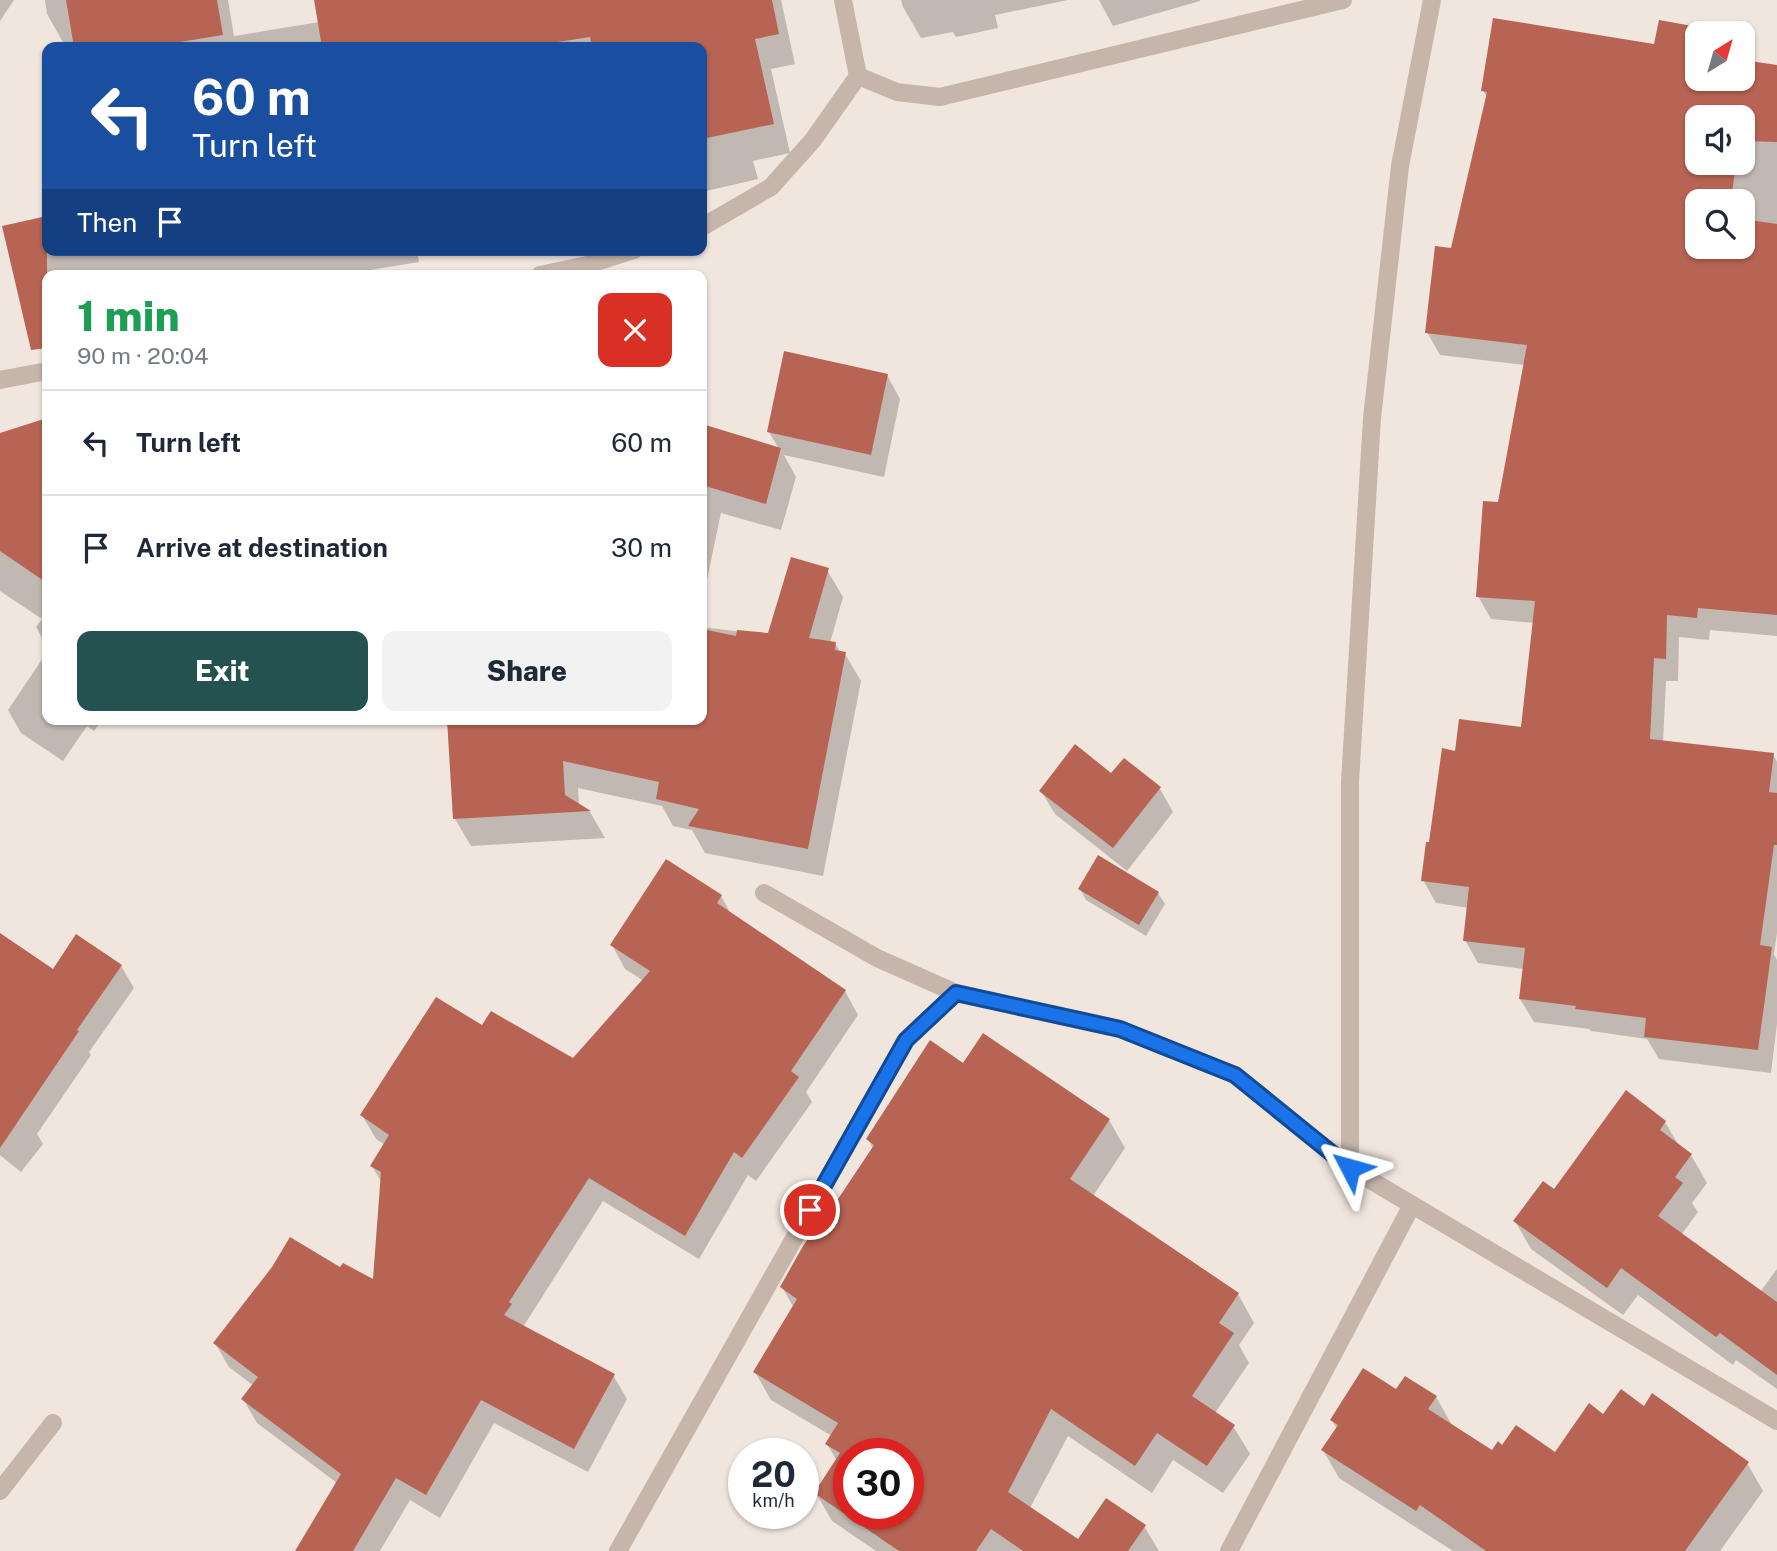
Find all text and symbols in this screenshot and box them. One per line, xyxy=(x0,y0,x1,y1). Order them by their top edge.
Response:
north arrow xyxy=(1685,21,1755,91)
map controls xyxy=(1685,21,1755,259)
text: 60 m xyxy=(192,68,311,126)
icon: left xyxy=(77,70,168,161)
button: sound xyxy=(1685,105,1755,175)
text: Turn left xyxy=(192,127,317,164)
button: search xyxy=(1685,189,1755,259)
icon: arrive xyxy=(151,203,189,241)
text: Then xyxy=(77,207,137,238)
text: 1 min xyxy=(77,291,180,340)
button: close xyxy=(598,293,672,367)
text: 90 m · 20:04 xyxy=(77,342,209,369)
icon: left xyxy=(77,424,115,462)
text: Turn left xyxy=(136,427,241,458)
text: 60 m xyxy=(611,427,672,458)
icon: arrive xyxy=(77,529,115,567)
text: Arrive at destination xyxy=(136,532,388,563)
text: 30 m xyxy=(611,532,672,563)
button: Exit xyxy=(77,631,368,711)
button: Share xyxy=(382,631,672,711)
position arrow xyxy=(1313,1131,1387,1205)
pin xyxy=(780,1180,840,1240)
icon: arrive xyxy=(791,1191,829,1229)
speed limit sign: 30 xyxy=(833,1438,924,1529)
text: 20 xyxy=(751,1454,796,1495)
text: km/h xyxy=(752,1490,795,1511)

